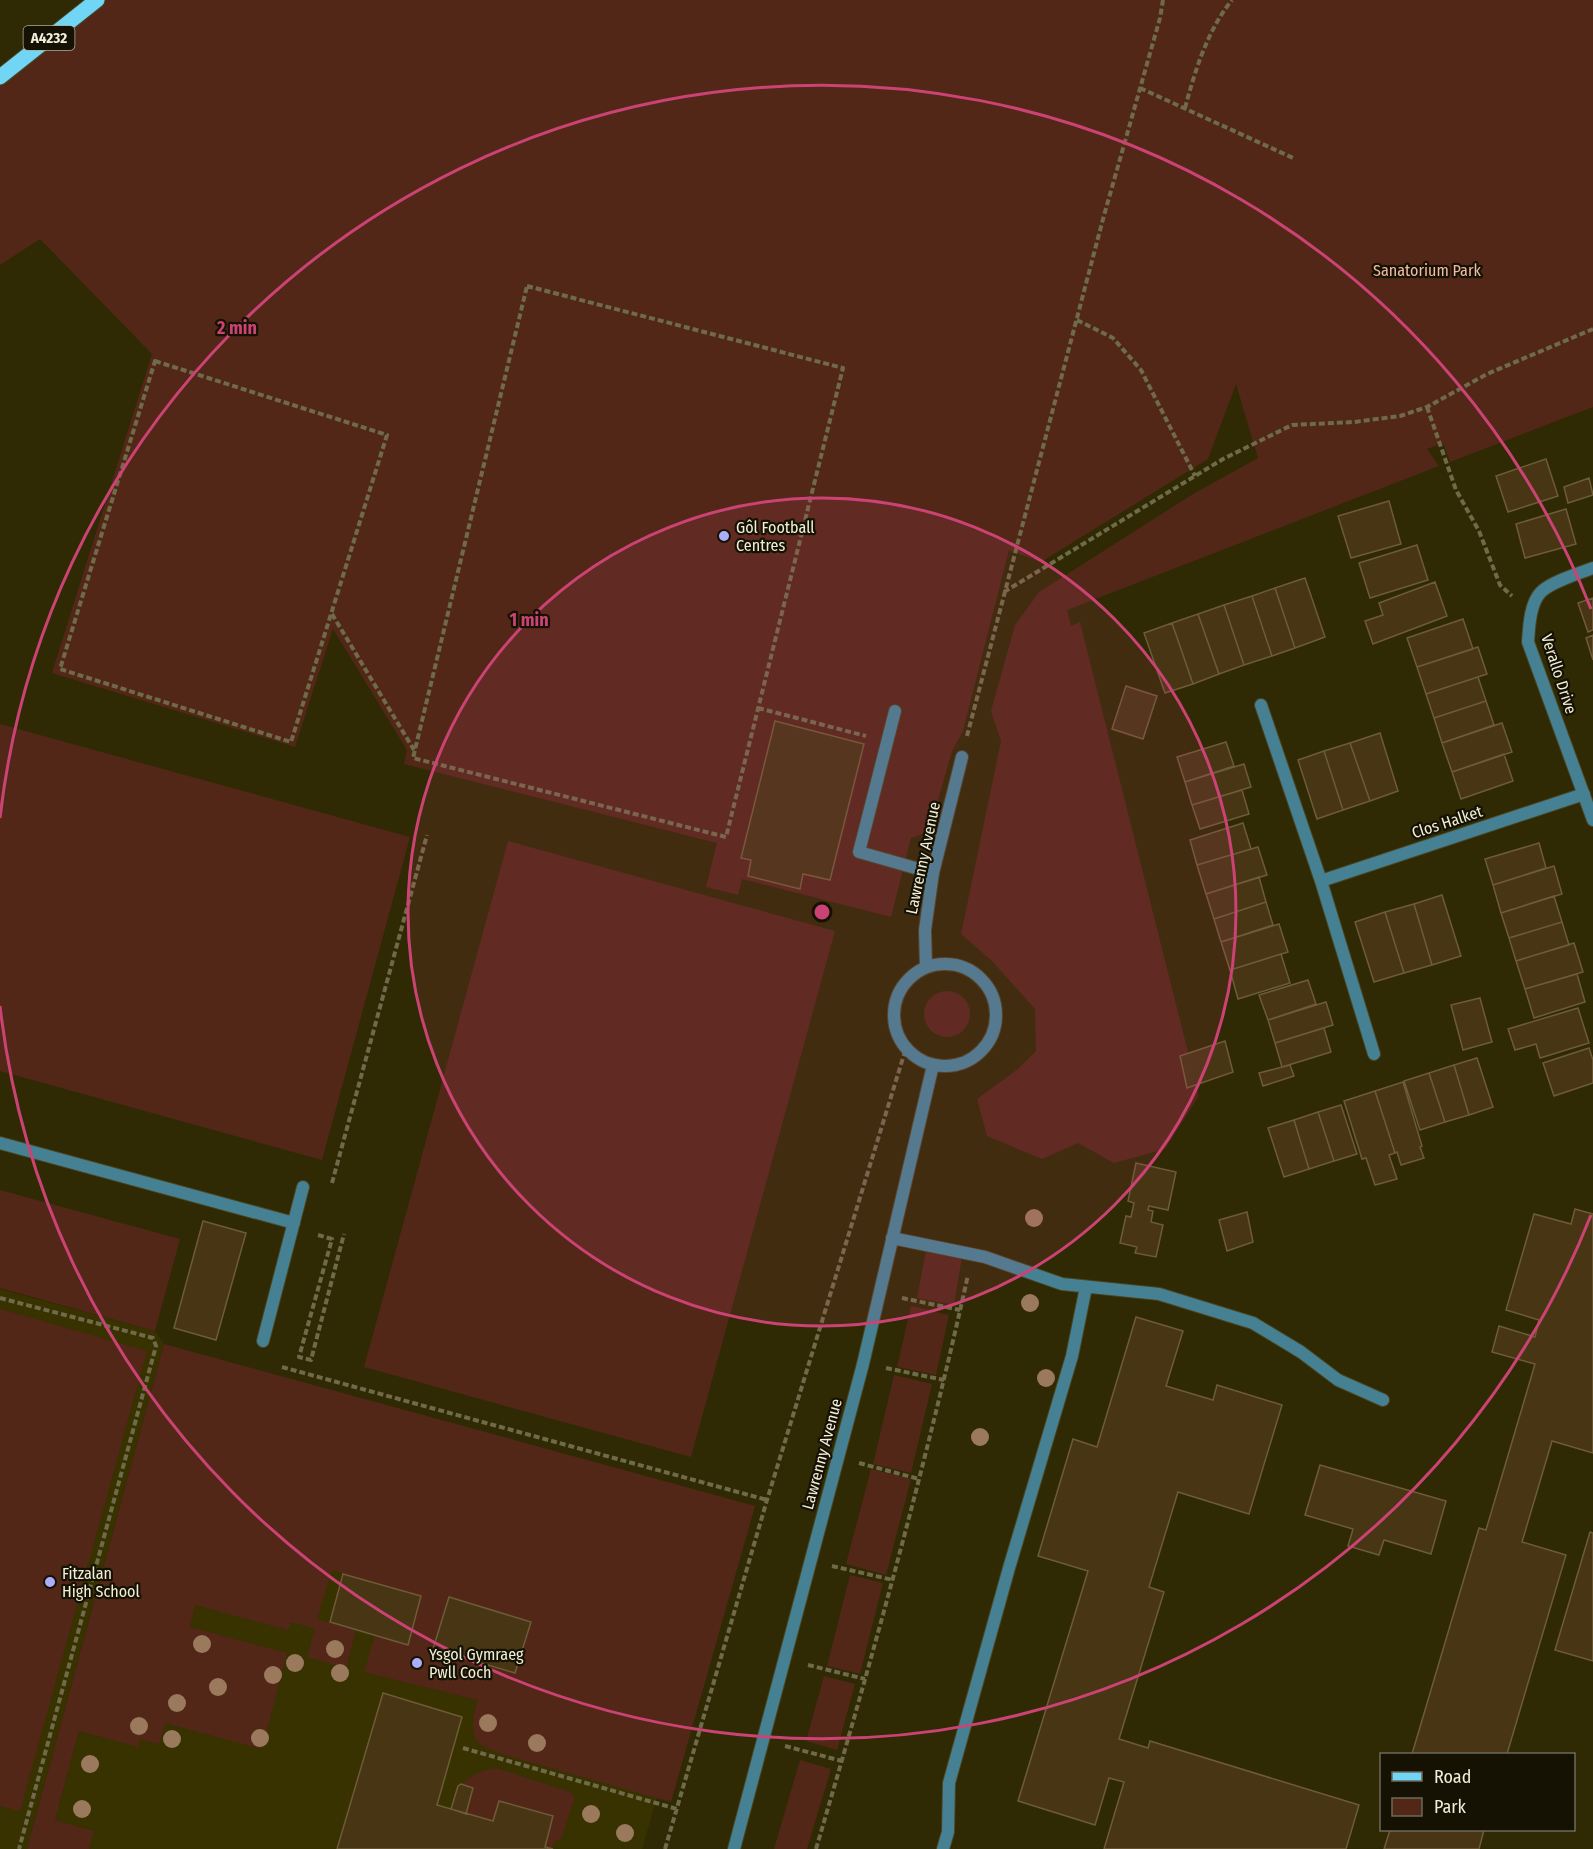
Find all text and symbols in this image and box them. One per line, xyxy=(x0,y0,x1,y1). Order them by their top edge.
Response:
road number: A4232 xyxy=(23,26,74,50)
park label: Sanatorium Park xyxy=(1373,261,1482,280)
text: 2 min xyxy=(216,317,257,339)
place label: Gôl Football Centres xyxy=(736,518,815,555)
marker: Gôl Football Centres xyxy=(717,529,731,543)
text: 1 min xyxy=(509,609,549,631)
street label: Verallo Drive xyxy=(1537,632,1581,716)
street label: Lawrenny Avenue xyxy=(902,800,944,916)
street label: Clos Halket xyxy=(1409,801,1485,842)
centre of rings xyxy=(812,902,832,922)
street label: Lawrenny Avenue xyxy=(798,1396,846,1512)
place label: Fitzalan High School xyxy=(62,1564,140,1601)
marker: Fitzalan High School xyxy=(43,1575,57,1589)
place label: Ysgol Gymraeg Pwll Coch xyxy=(429,1645,524,1682)
marker: Ysgol Gymraeg Pwll Coch xyxy=(410,1656,424,1670)
legend xyxy=(1380,1753,1575,1831)
text: Road xyxy=(1434,1766,1471,1788)
text: Park xyxy=(1434,1796,1467,1818)

